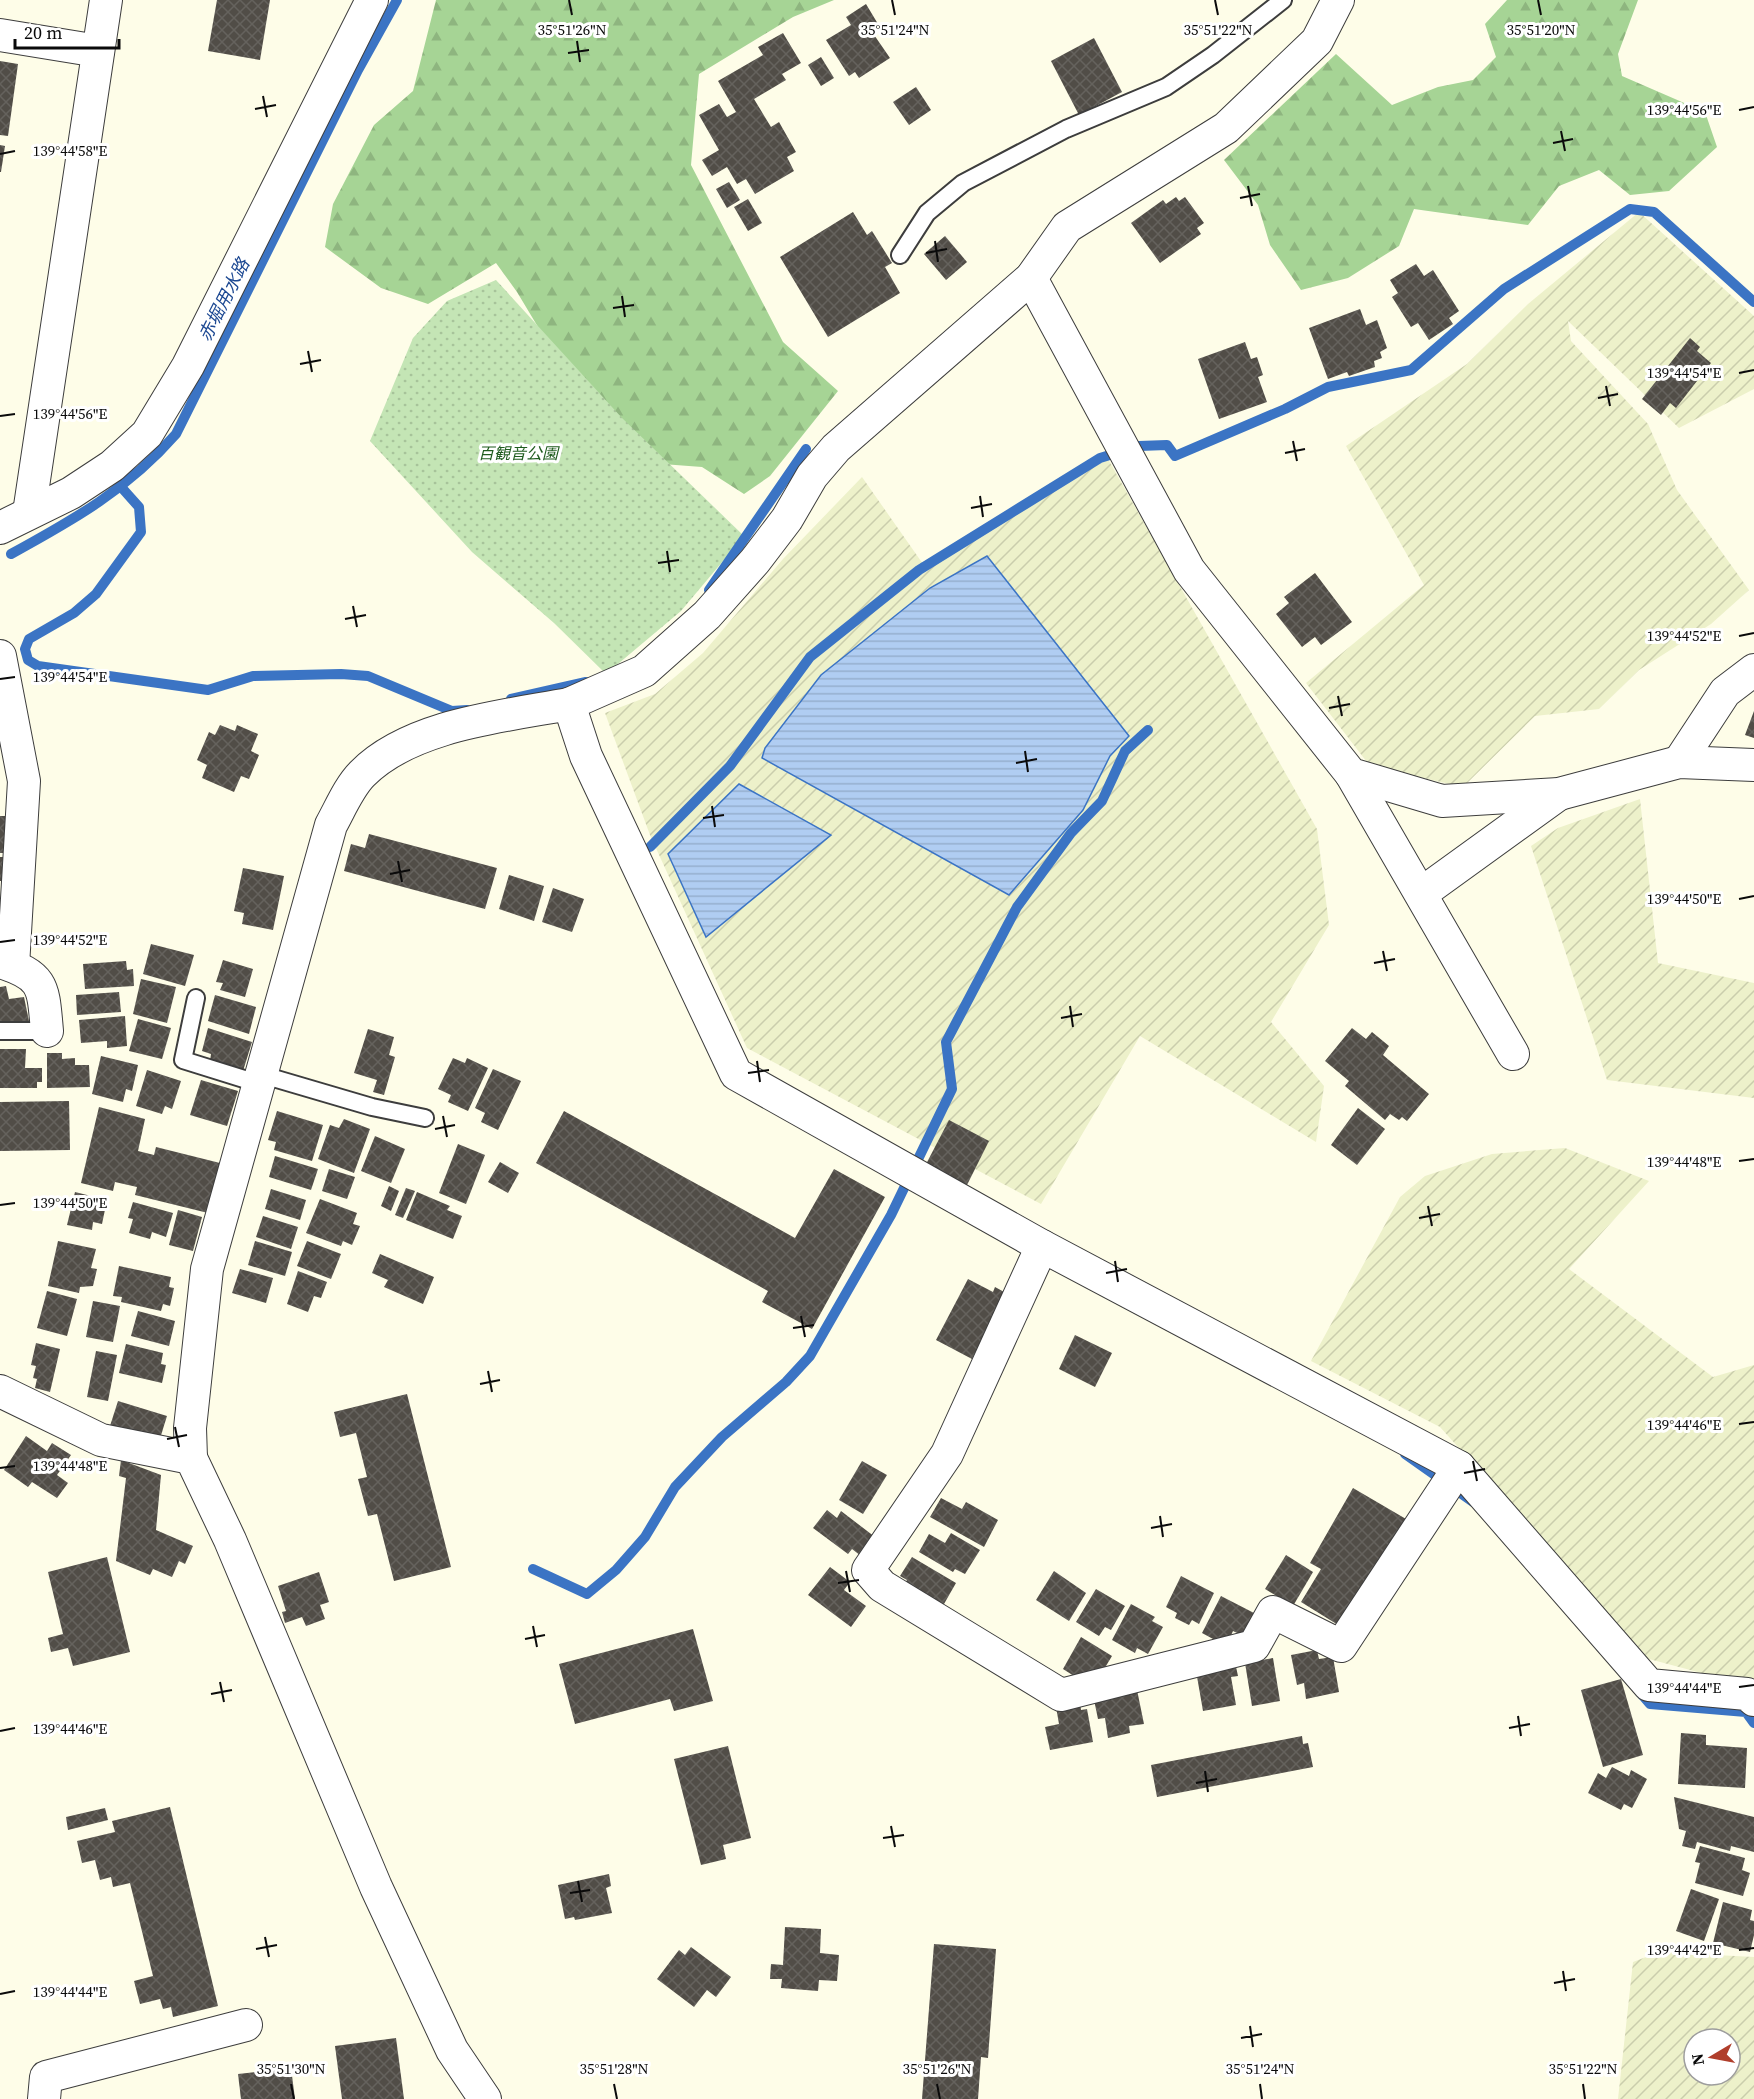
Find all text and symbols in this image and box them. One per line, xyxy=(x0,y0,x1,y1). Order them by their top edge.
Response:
scale bar xyxy=(15,12,118,50)
text: 35°51'26"N xyxy=(537,19,607,40)
text: 35°51'24"N xyxy=(860,19,930,40)
text: 35°51'22"N xyxy=(1183,19,1253,40)
text: 35°51'20"N xyxy=(1506,19,1576,40)
text: 20 m xyxy=(24,20,62,45)
text: 139°44'56"E xyxy=(1647,99,1721,120)
text: 139°44'58"E xyxy=(33,140,107,161)
water label: 赤堀用水路 xyxy=(192,252,256,346)
text: 139°44'54"E xyxy=(1647,362,1721,383)
text: 139°44'56"E xyxy=(33,403,107,424)
park label: 百観音公園 xyxy=(478,442,560,464)
text: 139°44'52"E xyxy=(1647,625,1721,646)
text: 139°44'54"E xyxy=(33,666,107,687)
text: 139°44'50"E xyxy=(1647,888,1721,909)
text: 139°44'52"E xyxy=(33,929,107,950)
text: 139°44'48"E xyxy=(1647,1151,1721,1172)
text: 139°44'50"E xyxy=(33,1192,107,1213)
text: 139°44'46"E xyxy=(1647,1414,1721,1435)
text: 139°44'48"E xyxy=(33,1455,107,1476)
text: 139°44'44"E xyxy=(1647,1677,1721,1698)
text: 139°44'46"E xyxy=(33,1718,107,1739)
text: 139°44'42"E xyxy=(1647,1939,1721,1960)
text: 139°44'44"E xyxy=(33,1981,107,2002)
north arrow xyxy=(1682,2027,1742,2087)
text: N xyxy=(1685,2052,1709,2067)
text: 35°51'30"N xyxy=(256,2058,326,2079)
text: 35°51'28"N xyxy=(579,2058,649,2079)
text: 35°51'26"N xyxy=(902,2058,972,2079)
text: 35°51'24"N xyxy=(1225,2058,1295,2079)
text: 35°51'22"N xyxy=(1548,2058,1618,2079)

